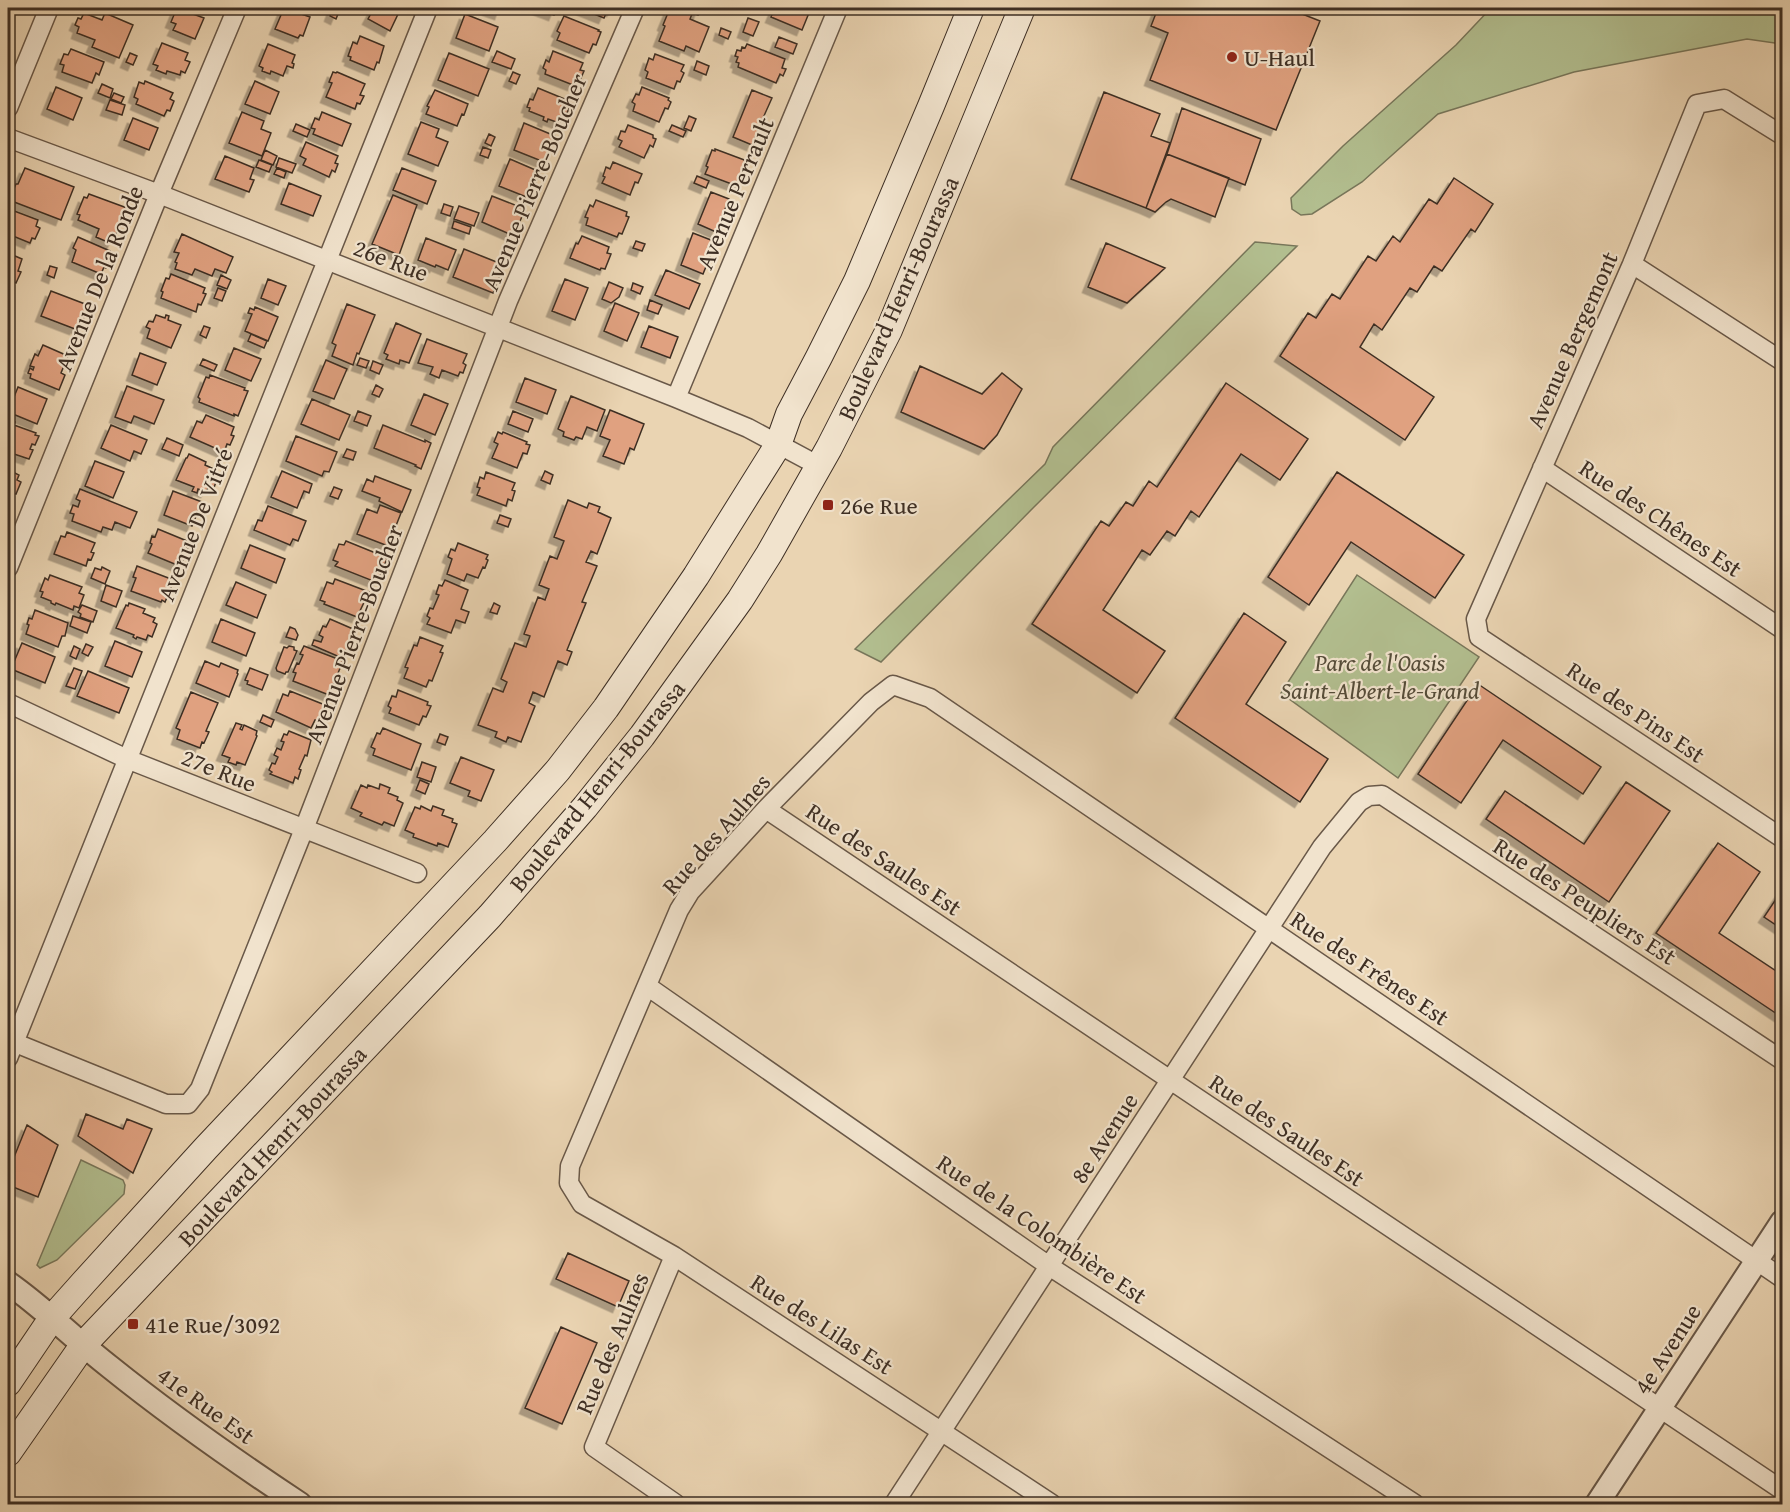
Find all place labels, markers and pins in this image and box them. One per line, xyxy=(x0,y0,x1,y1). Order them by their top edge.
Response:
place label: U-Haul xyxy=(1244,40,1315,75)
marker: U-Haul xyxy=(1225,50,1239,64)
place label: 26e Rue xyxy=(840,488,918,523)
marker: 26e Rue xyxy=(821,498,835,512)
place label: 41e Rue/3092 xyxy=(145,1307,280,1342)
marker: 41e Rue/3092 xyxy=(126,1317,140,1331)

